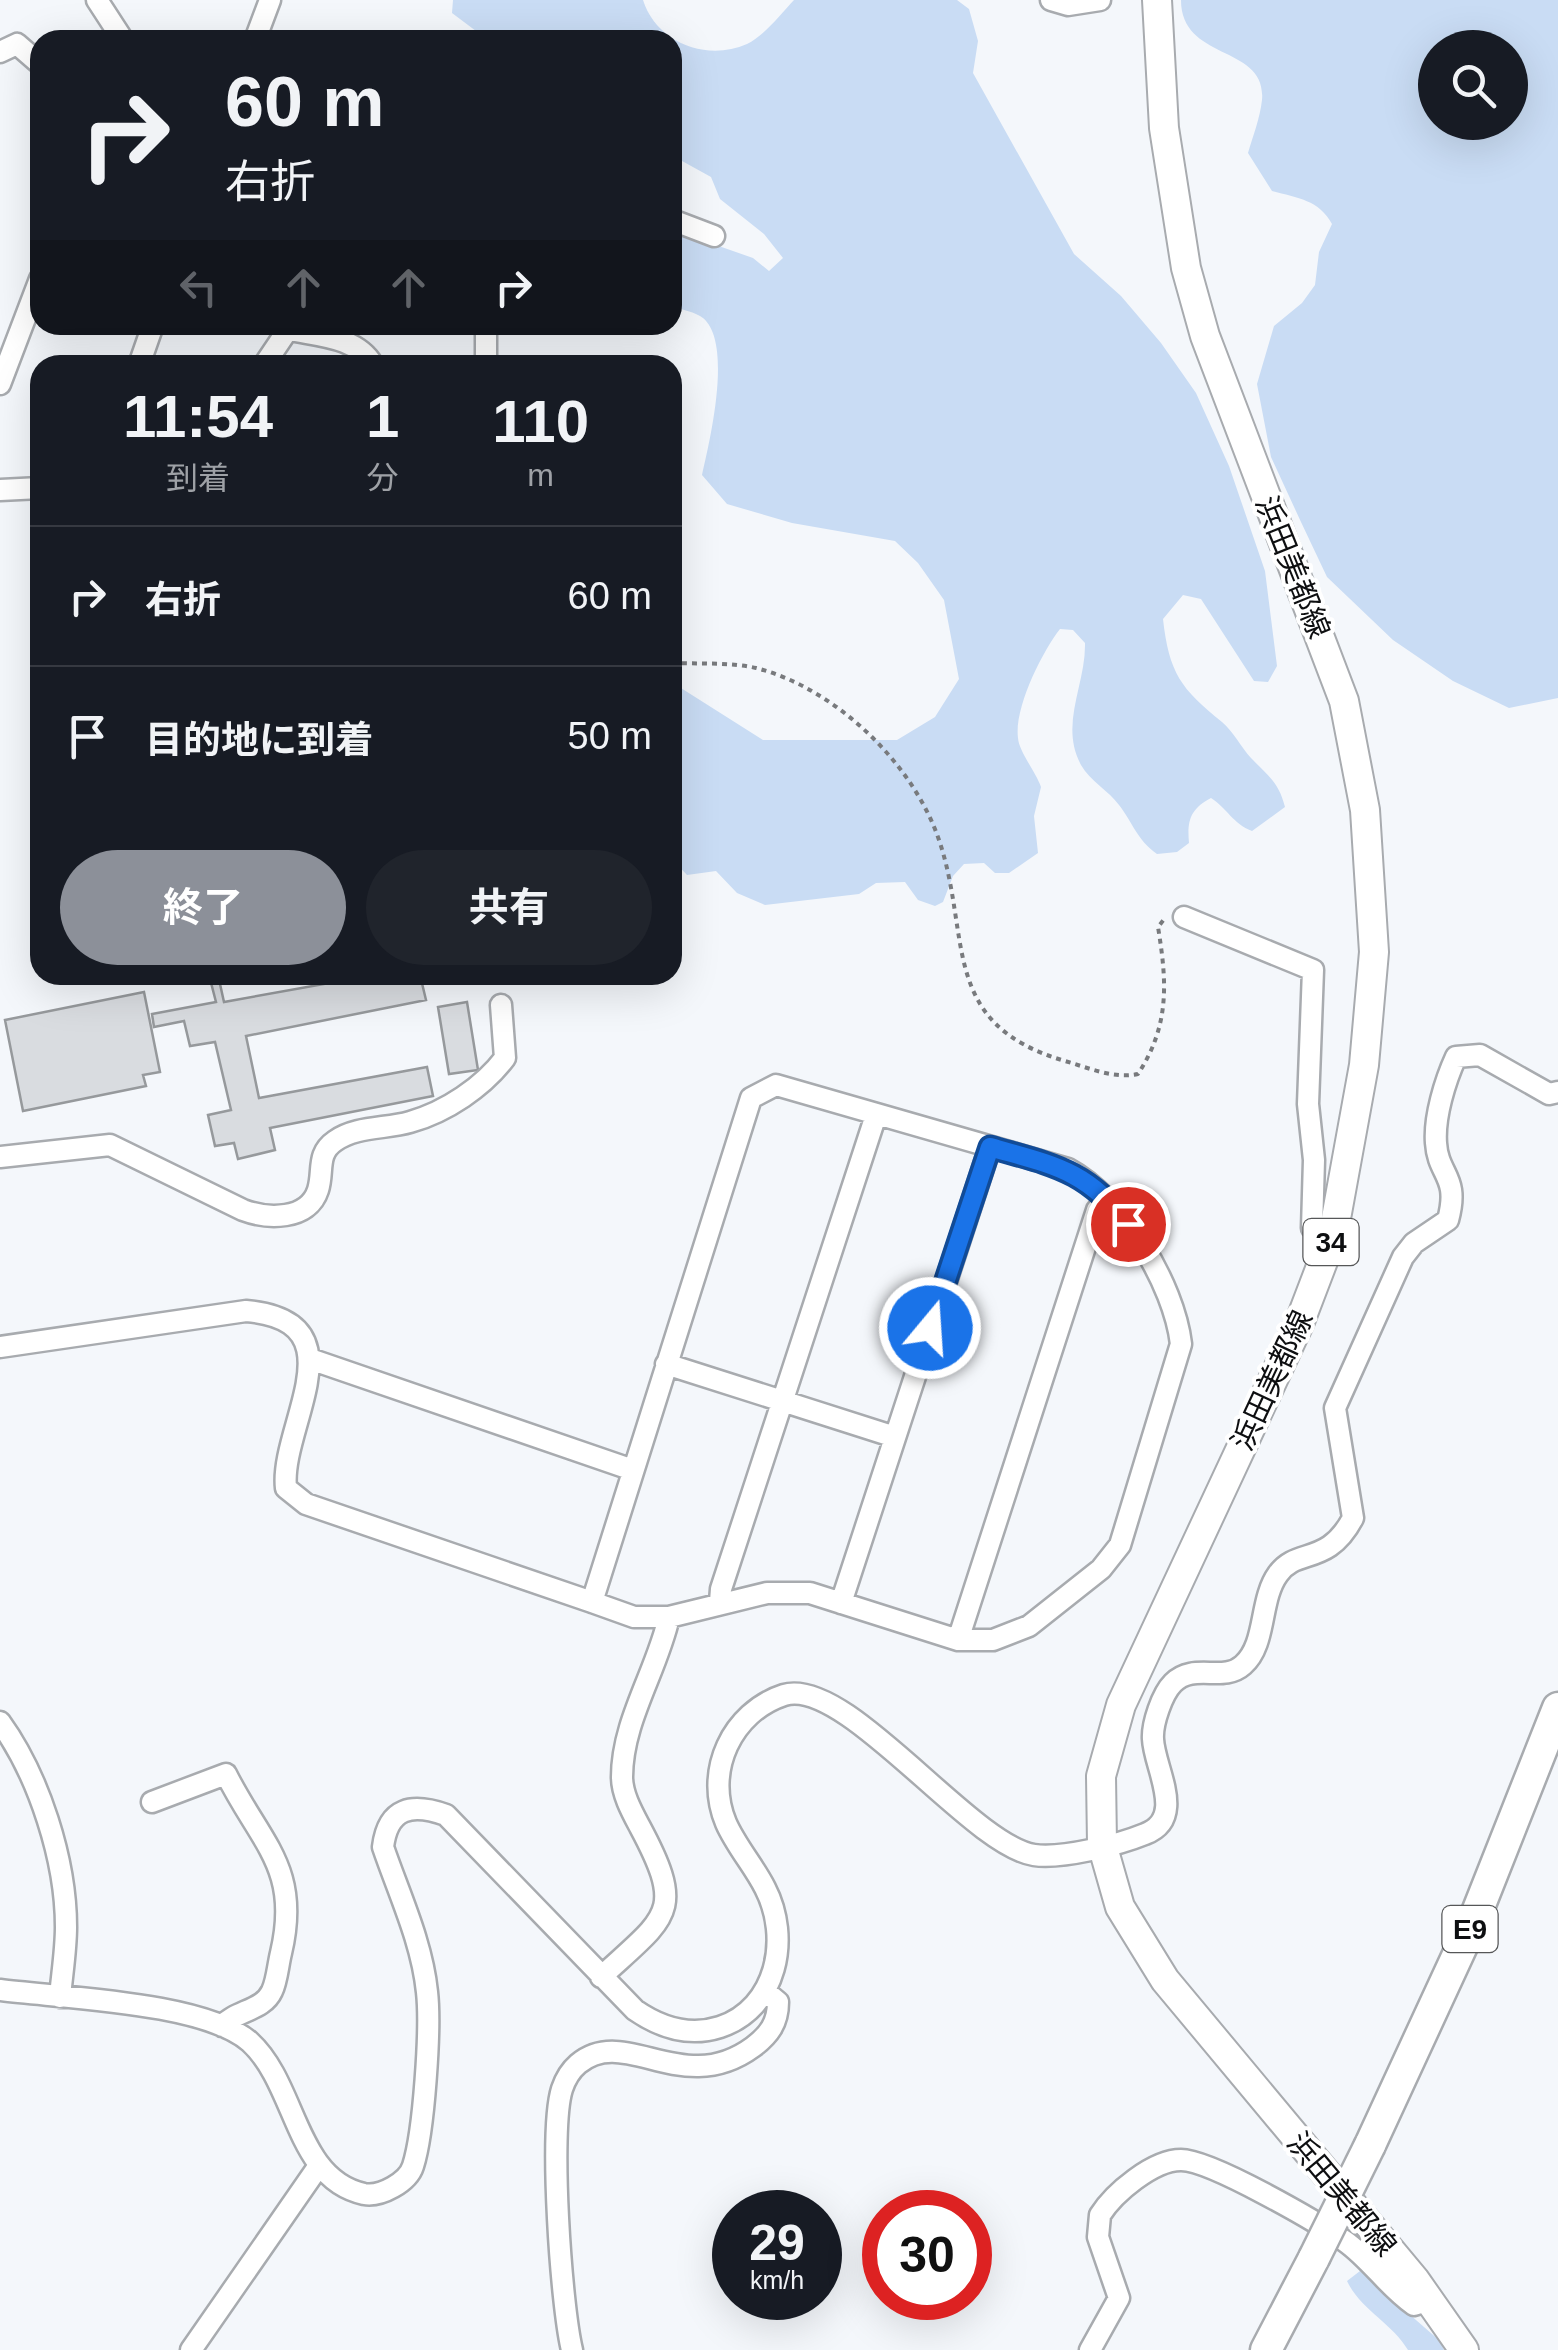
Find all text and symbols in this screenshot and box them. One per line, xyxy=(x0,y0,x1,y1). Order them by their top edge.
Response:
map controls xyxy=(1418,30,1528,140)
button: search xyxy=(1418,30,1528,140)
text: 60 m xyxy=(225,63,385,141)
icon: right xyxy=(60,70,190,200)
text: 右折 xyxy=(225,156,315,207)
icon: left xyxy=(171,260,226,315)
icon: ahead xyxy=(276,260,331,315)
icon: ahead xyxy=(381,260,436,315)
icon: right xyxy=(486,260,541,315)
text: 11:54 xyxy=(123,383,273,450)
text: 1 xyxy=(366,383,399,450)
text: 110 xyxy=(492,388,589,455)
text: m xyxy=(527,457,554,493)
text: 到着 xyxy=(166,460,230,496)
text: 分 xyxy=(367,460,399,496)
street label: 浜田美都線 xyxy=(1250,491,1336,643)
icon: right xyxy=(60,569,115,624)
text: 60 m xyxy=(568,575,652,617)
text: 右折 xyxy=(145,579,221,621)
icon: arrive xyxy=(60,709,115,764)
text: 50 m xyxy=(568,715,652,757)
text: 目的地に到着 xyxy=(145,719,373,761)
button: 終了 xyxy=(60,850,346,965)
button: 共有 xyxy=(366,850,652,965)
pin xyxy=(1086,1182,1171,1267)
icon: arrive xyxy=(1101,1197,1156,1252)
road number: 34 xyxy=(1304,1219,1358,1265)
position arrow xyxy=(878,1276,982,1380)
street label: 浜田美都線 xyxy=(1225,1305,1319,1455)
road number: E9 xyxy=(1442,1906,1498,1952)
street label: 浜田美都線 xyxy=(1281,2126,1403,2262)
speed limit sign: 30 xyxy=(862,2190,992,2320)
text: 29 xyxy=(749,2215,805,2271)
text: km/h xyxy=(750,2266,804,2294)

